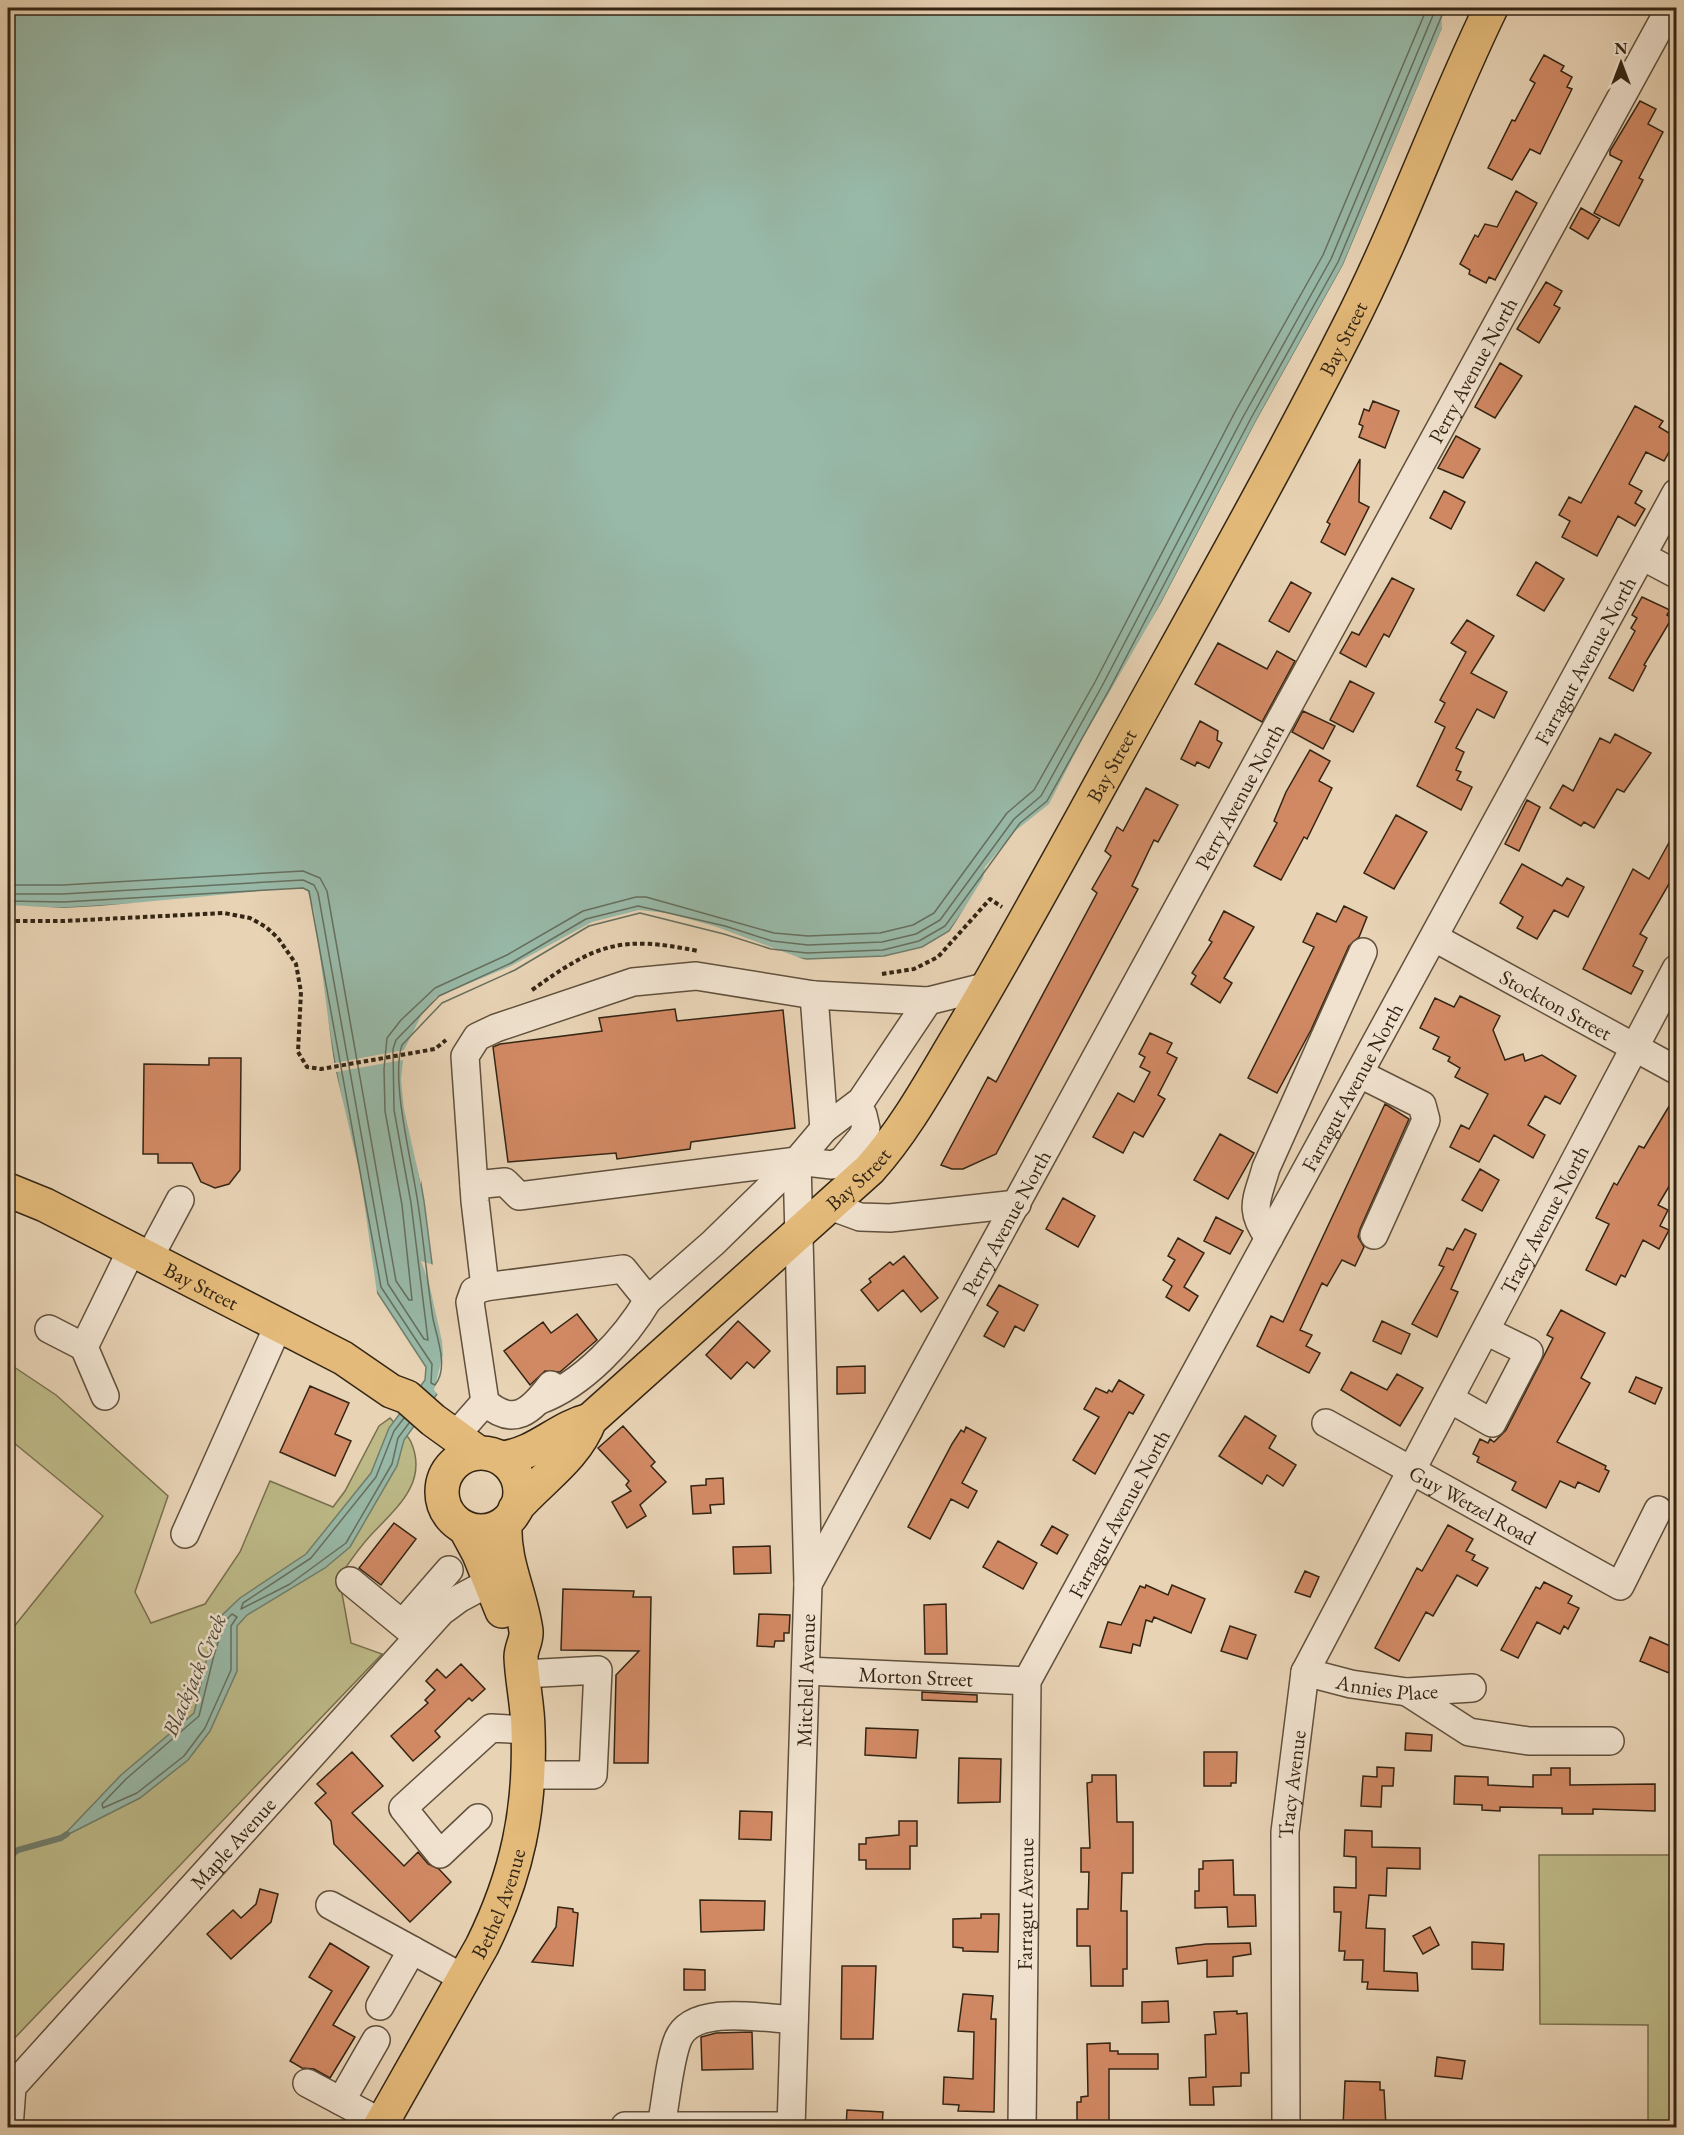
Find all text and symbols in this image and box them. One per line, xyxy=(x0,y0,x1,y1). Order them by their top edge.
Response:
north arrow xyxy=(1591,33,1651,93)
text: N xyxy=(1615,38,1628,59)
street label: Perry Avenue North xyxy=(1421,292,1523,447)
street label: Bay Street xyxy=(1313,296,1373,380)
street label: Farragut Avenue North xyxy=(1528,571,1642,749)
street label: Perry Avenue North xyxy=(1188,718,1290,874)
street label: Bay Street xyxy=(1080,723,1142,807)
street label: Stockton Street xyxy=(1495,963,1617,1046)
street label: Farragut Avenue North xyxy=(1295,998,1409,1176)
street label: Tracy Avenue North xyxy=(1493,1140,1594,1299)
street label: Bay Street xyxy=(820,1141,897,1216)
street label: Perry Avenue North xyxy=(955,1145,1057,1300)
street label: Bay Street xyxy=(160,1255,244,1316)
street label: Farragut Avenue North xyxy=(1062,1424,1176,1602)
street label: Guy Wetzel Road xyxy=(1405,1458,1542,1551)
water label: Blackjack Creek xyxy=(155,1609,233,1742)
street label: Mitchell Avenue xyxy=(789,1613,821,1747)
street label: Morton Street xyxy=(858,1660,974,1692)
street label: Annies Place xyxy=(1332,1667,1439,1706)
street label: Tracy Avenue xyxy=(1271,1728,1311,1839)
street label: Maple Avenue xyxy=(184,1791,281,1895)
street label: Farragut Avenue xyxy=(1010,1838,1039,1970)
street label: Bethel Avenue xyxy=(464,1846,531,1963)

